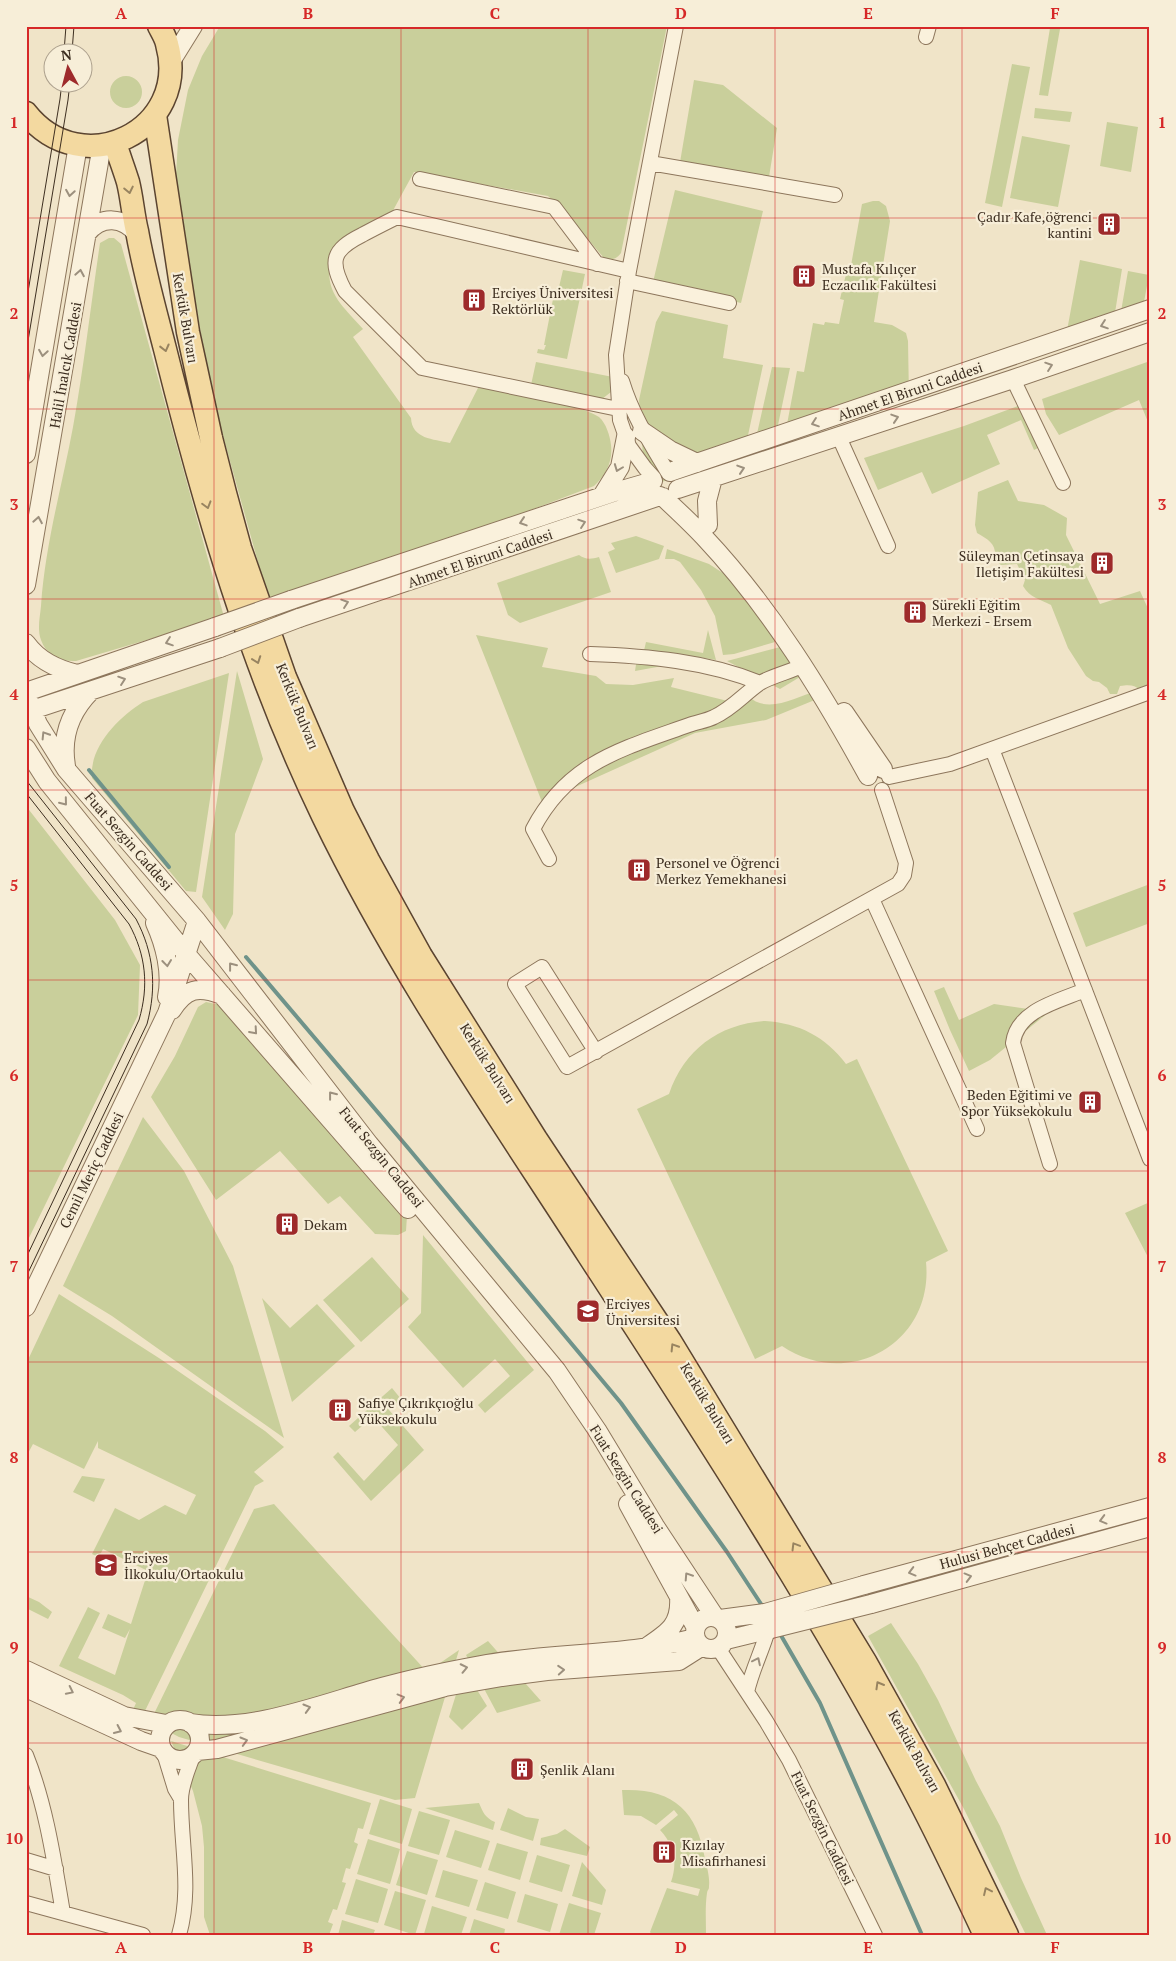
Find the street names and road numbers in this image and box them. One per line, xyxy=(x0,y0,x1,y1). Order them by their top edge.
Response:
street label: Kerkük Bulvarı xyxy=(169,271,203,365)
street label: Halil İnalcık Caddesi xyxy=(45,300,85,430)
street label: Ahmet El Biruni Caddesi xyxy=(835,357,985,425)
street label: Ahmet El Biruni Caddesi xyxy=(405,524,555,592)
street label: Kerkük Bulvarı xyxy=(272,660,324,752)
street label: Fuat Sezgin Caddesi xyxy=(81,788,177,894)
street label: Kerkük Bulvarı xyxy=(456,1019,520,1107)
street label: Fuat Sezgin Caddesi xyxy=(335,1103,429,1211)
street label: Cemil Meriç Caddesi xyxy=(55,1109,127,1231)
street label: Kerkük Bulvarı xyxy=(676,1359,740,1447)
street label: Fuat Sezgin Caddesi xyxy=(586,1421,668,1537)
street label: Hulusi Behçet Caddesi xyxy=(937,1519,1077,1573)
street label: Kerkük Bulvarı xyxy=(885,1706,945,1796)
street label: Fuat Sezgin Caddesi xyxy=(787,1768,859,1888)

